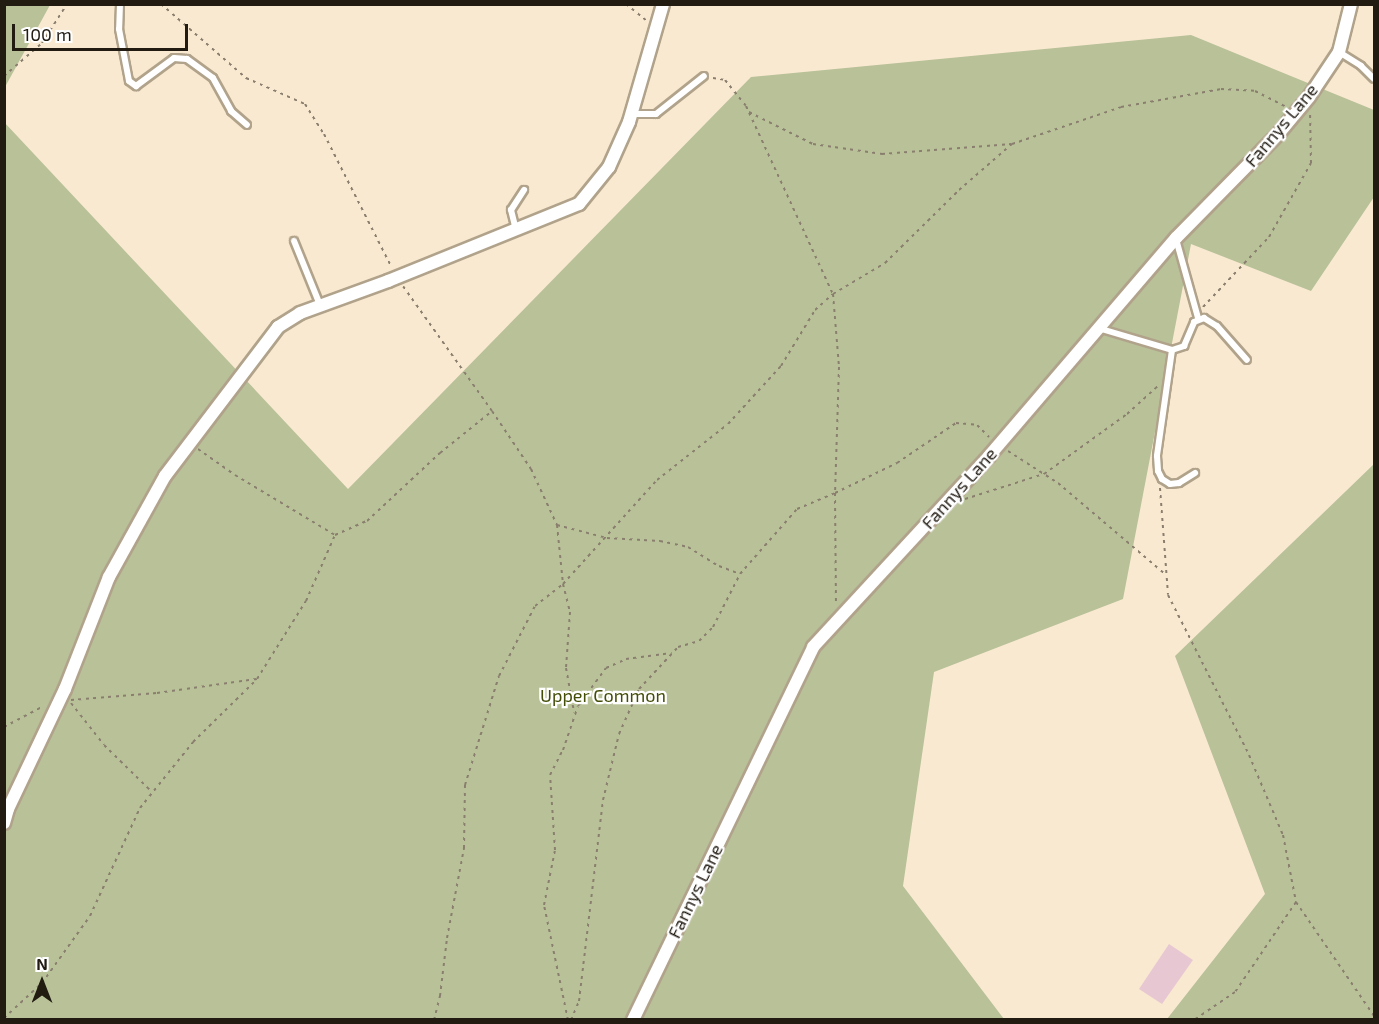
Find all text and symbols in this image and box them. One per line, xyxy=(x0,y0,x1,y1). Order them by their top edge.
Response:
scale bar xyxy=(15,12,190,50)
text: 100 m xyxy=(23,23,72,45)
street label: Fannys Lane xyxy=(1240,79,1322,171)
street label: Fannys Lane xyxy=(917,443,1001,533)
park label: Upper Common xyxy=(540,684,666,706)
street label: Fannys Lane xyxy=(663,840,727,942)
north arrow xyxy=(12,952,72,1012)
text: N xyxy=(36,954,48,973)

